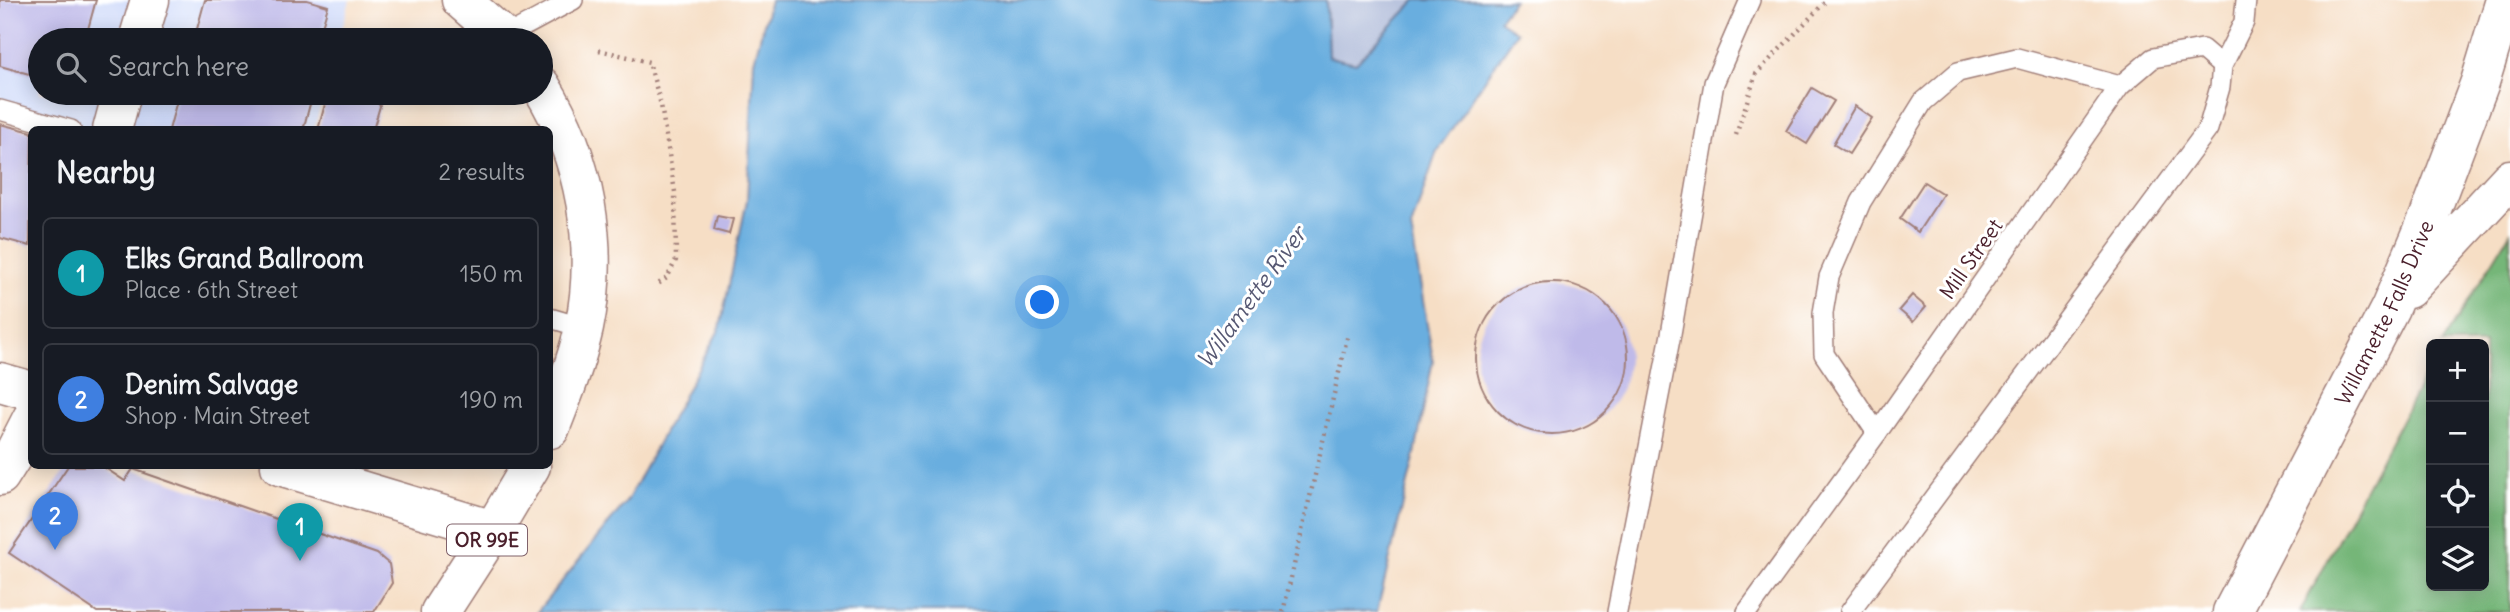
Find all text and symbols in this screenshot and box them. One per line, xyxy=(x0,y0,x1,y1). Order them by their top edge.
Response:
search box xyxy=(28,28,553,105)
icon: search xyxy=(52,48,90,86)
text: Search here xyxy=(108,50,249,83)
text: Nearby xyxy=(56,153,156,191)
text: 2 results xyxy=(439,157,525,186)
street label: Mill Street xyxy=(1934,214,2008,304)
street label: Willamette Falls Drive xyxy=(2328,216,2439,410)
water label: Willamette River xyxy=(1190,218,1314,373)
text: Elks Grand Ballroom xyxy=(125,242,364,275)
text: 1 xyxy=(76,259,86,288)
text: 150 m xyxy=(460,259,523,288)
text: Place · 6th Street xyxy=(125,275,298,304)
your location xyxy=(1025,285,1059,319)
map controls xyxy=(2426,339,2489,591)
button: + xyxy=(2426,339,2489,402)
text: Denim Salvage xyxy=(125,368,298,401)
text: 2 xyxy=(75,385,87,414)
text: 190 m xyxy=(460,385,523,414)
text: Shop · Main Street xyxy=(125,401,310,430)
button: − xyxy=(2426,402,2489,465)
button: locate xyxy=(2426,465,2489,528)
pin: 2 xyxy=(32,492,78,550)
pin: 1 xyxy=(277,503,323,561)
road number: OR 99E xyxy=(447,524,527,555)
button: layers xyxy=(2426,528,2489,591)

